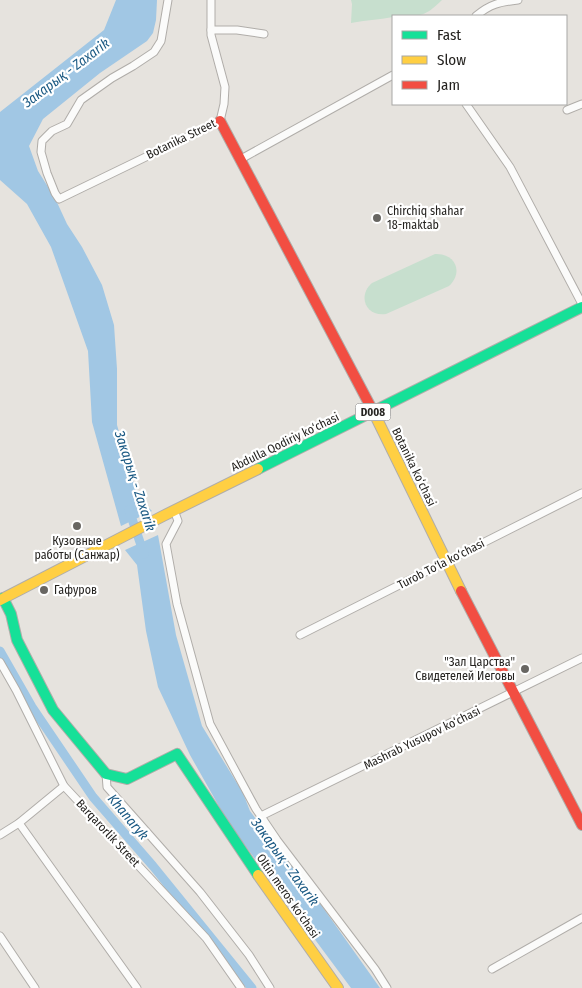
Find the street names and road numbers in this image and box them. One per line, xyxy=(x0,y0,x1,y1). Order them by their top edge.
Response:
street label: Botanika Street xyxy=(144,116,218,162)
road number: D008 xyxy=(356,404,390,421)
street label: Abdulla Qodiriy ko‘chasi xyxy=(229,410,341,474)
street label: Botanika ko‘chasi xyxy=(389,425,439,509)
street label: Turob To‘la ko‘chasi xyxy=(395,536,487,592)
street label: Mashrab Yusupov ko‘chasi xyxy=(361,704,483,772)
street label: Barqarorlik Street xyxy=(73,796,143,870)
street label: Oltin meros ko‘chasi xyxy=(254,851,322,941)

